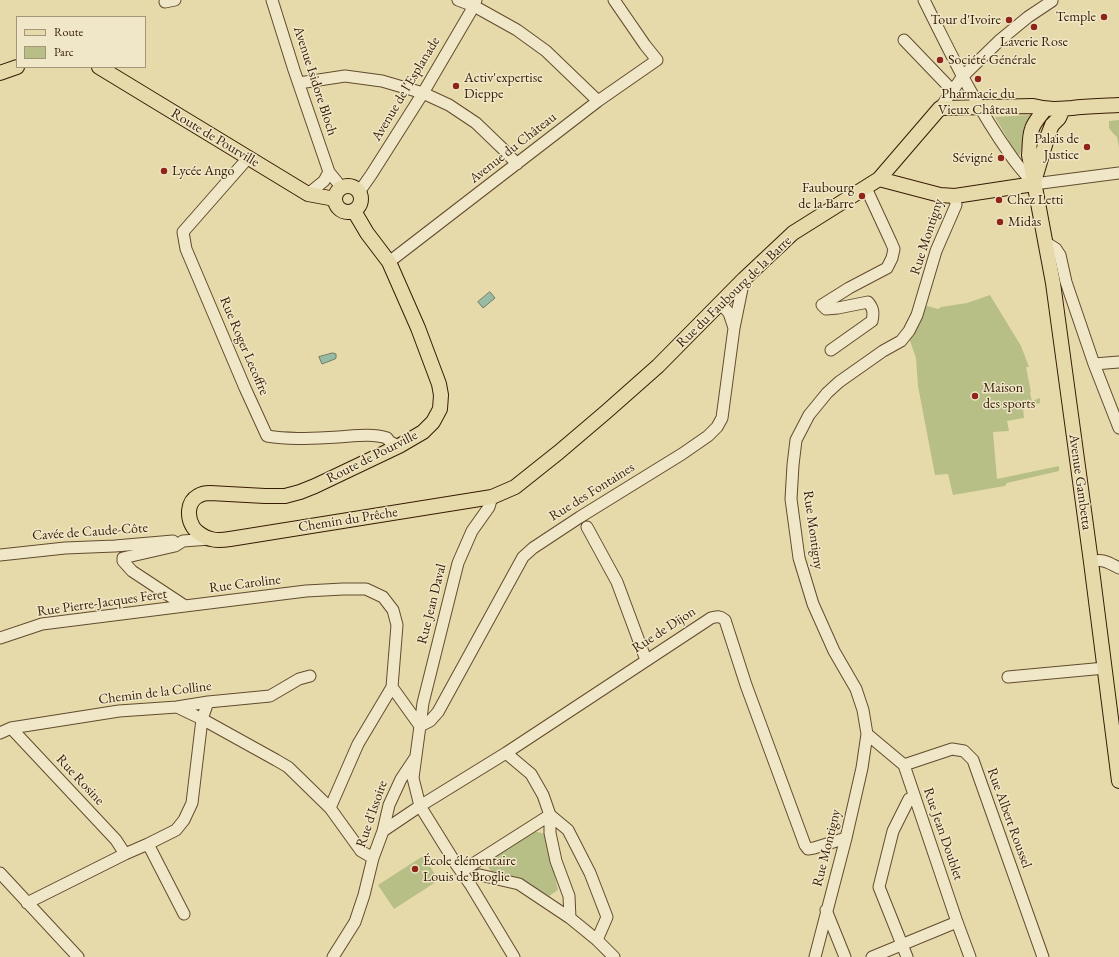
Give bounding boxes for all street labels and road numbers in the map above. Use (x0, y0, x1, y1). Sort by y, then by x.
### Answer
street label: Avenue Isidore Bloch (289, 24, 341, 138)
street label: Avenue de l'Esplanade (368, 34, 444, 144)
street label: Route de Pourville (168, 105, 262, 171)
street label: Avenue du Château (466, 109, 560, 187)
street label: Rue Montigny (907, 197, 947, 277)
street label: Rue du Faubourg de la Barre (673, 233, 795, 351)
street label: Rue Roger Lecoffre (216, 294, 272, 398)
street label: Route de Pourville (324, 427, 420, 487)
street label: Avenue Gambetta (1065, 433, 1095, 531)
street label: Rue des Fontaines (546, 459, 638, 525)
street label: Rue Montigny (799, 490, 827, 570)
street label: Chemin du Prêche (297, 504, 399, 536)
street label: Cavée de Caude-Côte (32, 520, 148, 544)
street label: Rue Jean Daval (414, 562, 450, 646)
street label: Rue Caroline (208, 571, 282, 597)
street label: Rue Pierre-Jacques Feret (36, 586, 168, 620)
street label: Rue de Dijon (629, 603, 699, 657)
street label: Chemin de la Colline (97, 678, 213, 708)
street label: Rue Rosine (52, 751, 108, 809)
street label: Rue Albert Roussel (983, 766, 1035, 870)
street label: Rue d'Issoire (353, 778, 391, 850)
street label: Rue Jean Doublet (919, 786, 967, 882)
street label: Rue Montigny (809, 808, 845, 888)

